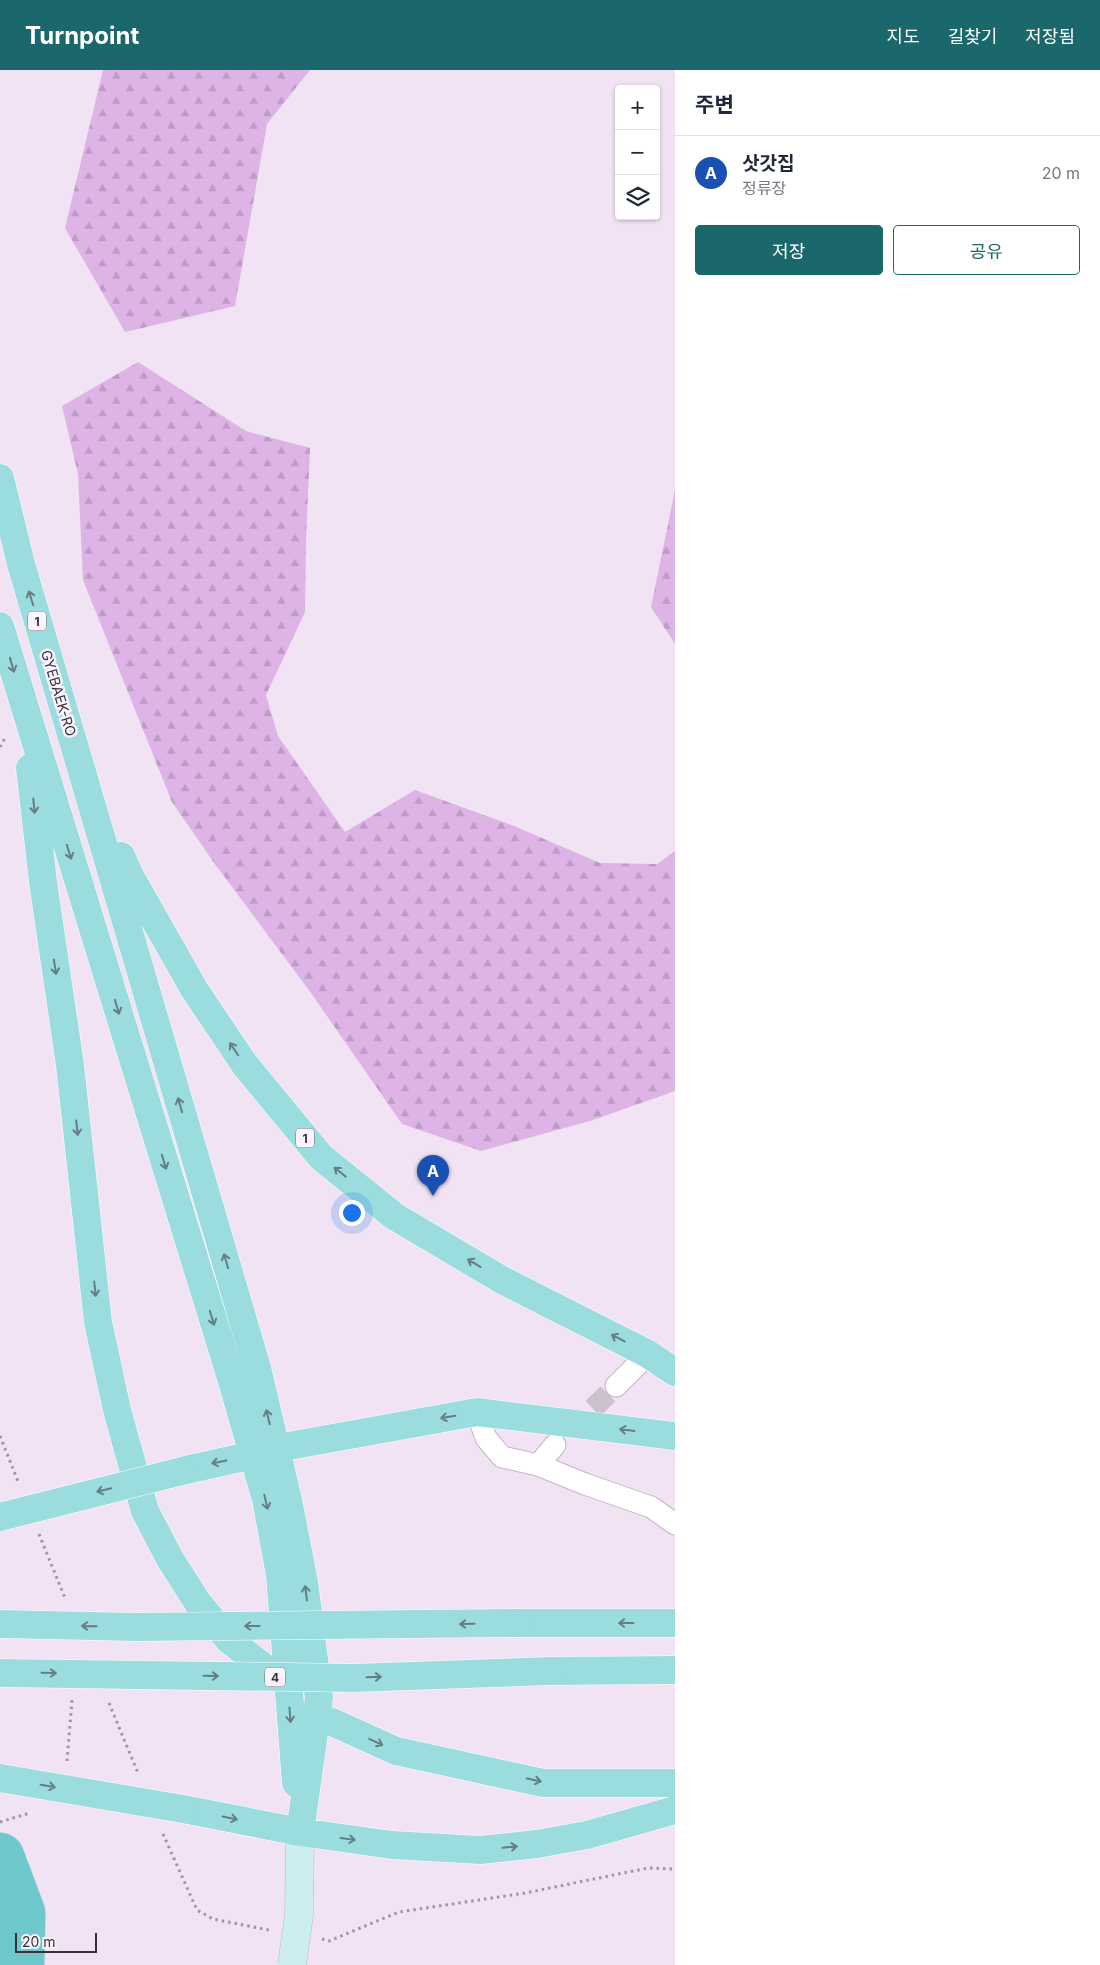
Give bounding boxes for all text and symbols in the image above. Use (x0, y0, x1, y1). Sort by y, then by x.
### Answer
text: Turnpoint (25, 21, 139, 50)
text: 지도 (887, 26, 920, 47)
text: 길찾기 (948, 26, 997, 47)
text: 저장됨 (1025, 26, 1075, 47)
map controls (615, 85, 660, 220)
button: + (615, 85, 660, 130)
text: 주변 (695, 92, 734, 117)
button: − (615, 130, 660, 175)
text: 삿갓집 (742, 152, 794, 175)
text: A (705, 163, 717, 183)
text: 20 m (1042, 163, 1080, 183)
button: layers (615, 175, 660, 220)
text: 정류장 (742, 178, 786, 198)
button: 저장 (695, 225, 883, 275)
button: 공유 (893, 225, 1080, 275)
one-way arrow (25, 590, 35, 606)
road number: 1 (28, 612, 46, 630)
street label: GYEBAEK-RO (38, 648, 80, 738)
one-way arrow (7, 657, 17, 673)
one-way arrow (29, 797, 39, 813)
one-way arrow (64, 843, 74, 859)
one-way arrow (51, 958, 61, 974)
one-way arrow (112, 999, 122, 1015)
one-way arrow (229, 1042, 240, 1056)
one-way arrow (174, 1097, 184, 1113)
one-way arrow (72, 1119, 82, 1135)
road number: 1 (296, 1128, 314, 1148)
one-way arrow (160, 1154, 170, 1170)
pin: A (417, 1155, 449, 1196)
one-way arrow (334, 1167, 347, 1178)
your location (339, 1200, 365, 1226)
one-way arrow (220, 1253, 230, 1269)
one-way arrow (467, 1258, 481, 1268)
one-way arrow (90, 1281, 100, 1297)
one-way arrow (208, 1309, 218, 1325)
one-way arrow (611, 1333, 626, 1343)
one-way arrow (263, 1410, 272, 1426)
one-way arrow (441, 1412, 457, 1422)
one-way arrow (619, 1425, 635, 1435)
one-way arrow (212, 1458, 228, 1468)
one-way arrow (97, 1486, 113, 1495)
one-way arrow (262, 1494, 271, 1510)
one-way arrow (301, 1586, 311, 1602)
one-way arrow (619, 1618, 635, 1628)
one-way arrow (459, 1619, 476, 1629)
one-way arrow (82, 1621, 98, 1630)
one-way arrow (244, 1621, 260, 1631)
road number: 4 (265, 1668, 285, 1686)
one-way arrow (40, 1669, 56, 1678)
one-way arrow (202, 1671, 219, 1681)
one-way arrow (365, 1673, 381, 1682)
one-way arrow (286, 1707, 295, 1723)
one-way arrow (368, 1738, 383, 1747)
one-way arrow (525, 1776, 541, 1786)
one-way arrow (40, 1781, 56, 1791)
one-way arrow (222, 1814, 238, 1824)
one-way arrow (340, 1834, 356, 1844)
one-way arrow (501, 1842, 517, 1852)
scale bar (15, 1930, 98, 1953)
text: 20 m (22, 1933, 56, 1950)

